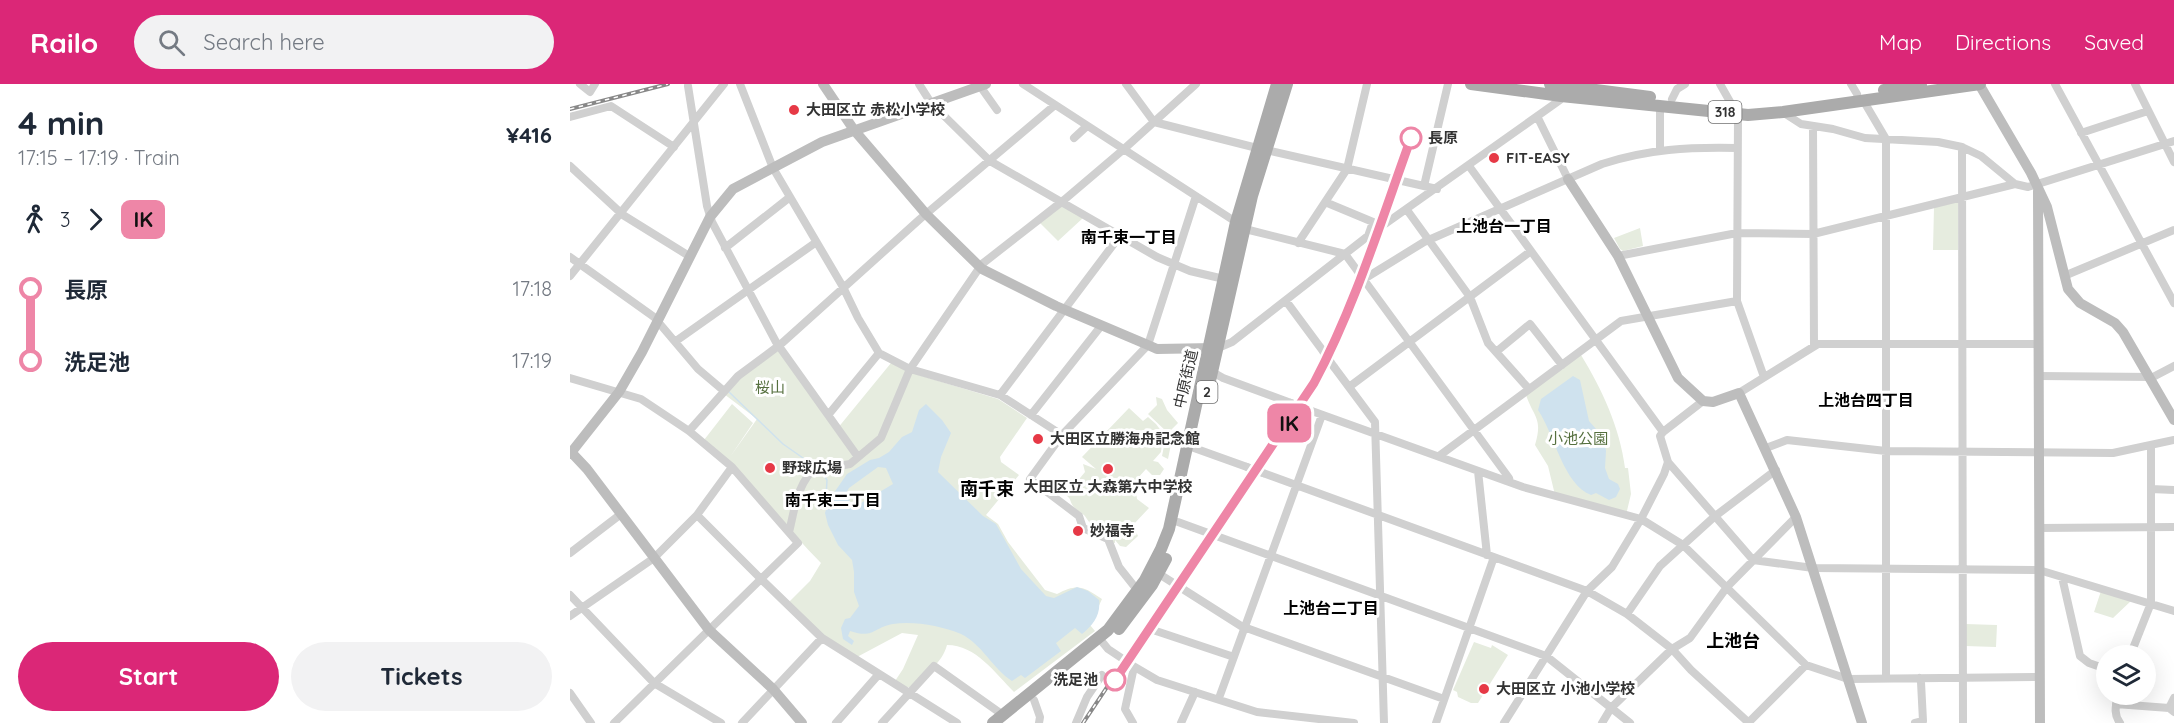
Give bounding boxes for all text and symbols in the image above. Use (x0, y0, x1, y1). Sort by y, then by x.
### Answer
search box (134, 15, 554, 69)
text: Railo (30, 25, 98, 60)
icon: search (155, 26, 188, 59)
text: Search here (203, 28, 325, 56)
text: Map (1879, 29, 1922, 55)
text: Directions (1955, 29, 2051, 55)
text: Saved (2084, 29, 2144, 55)
place label: 大田区立 赤松小学校 (806, 100, 945, 119)
road number: 318 (1708, 101, 1742, 123)
text: 4 min (18, 102, 105, 143)
marker: 大田区立 赤松小学校 (787, 103, 801, 117)
text: ¥416 (506, 121, 552, 149)
marker: 長原 (1400, 127, 1422, 149)
place label: 長原 (1428, 128, 1458, 147)
text: 17:15 – 17:19 · Train (18, 145, 180, 170)
place label: FIT-EASY (1506, 148, 1570, 167)
marker: FIT-EASY (1487, 151, 1501, 165)
icon: walk (18, 203, 51, 236)
icon: forward (79, 203, 112, 236)
text: IK (133, 206, 153, 232)
text: 3 (60, 207, 70, 232)
district label: 上池台一丁目 (1456, 216, 1552, 236)
district label: 南千束一丁目 (1081, 227, 1177, 247)
text: 長原 (64, 276, 108, 304)
text: 17:18 (512, 276, 552, 301)
text: 洗足池 (64, 348, 130, 376)
text: 17:19 (512, 348, 552, 373)
street label: 中原街道 (1170, 348, 1202, 410)
park label: 桜山 (755, 378, 785, 397)
road number: 2 (1196, 381, 1218, 403)
district label: 上池台四丁目 (1818, 390, 1914, 410)
line badge: IK (1262, 404, 1316, 442)
text: IK (1279, 410, 1299, 436)
place label: 大田区立勝海舟記念館 (1050, 429, 1200, 448)
park label: 小池公園 (1548, 429, 1608, 448)
marker: 大田区立勝海舟記念館 (1031, 432, 1045, 446)
place label: 野球広場 (782, 458, 842, 477)
marker: 野球広場 (763, 461, 777, 475)
marker: 大田区立 大森第六中学校 (1101, 462, 1115, 476)
district label: 南千束 (960, 477, 1014, 500)
place label: 大田区立 大森第六中学校 (1023, 477, 1193, 496)
district label: 南千束二丁目 (785, 490, 881, 510)
place label: 妙福寺 (1090, 521, 1135, 540)
marker: 妙福寺 (1071, 524, 1085, 538)
district label: 上池台二丁目 (1283, 598, 1379, 618)
district label: 上池台 (1706, 629, 1760, 652)
button: Start (18, 642, 279, 711)
button: Tickets (291, 642, 552, 711)
map controls (2096, 645, 2156, 705)
button: layers (2096, 645, 2156, 705)
marker: 洗足池 (1104, 669, 1126, 691)
place label: 洗足池 (1053, 670, 1098, 689)
place label: 大田区立 小池小学校 (1496, 679, 1635, 698)
marker: 大田区立 小池小学校 (1477, 682, 1491, 696)

